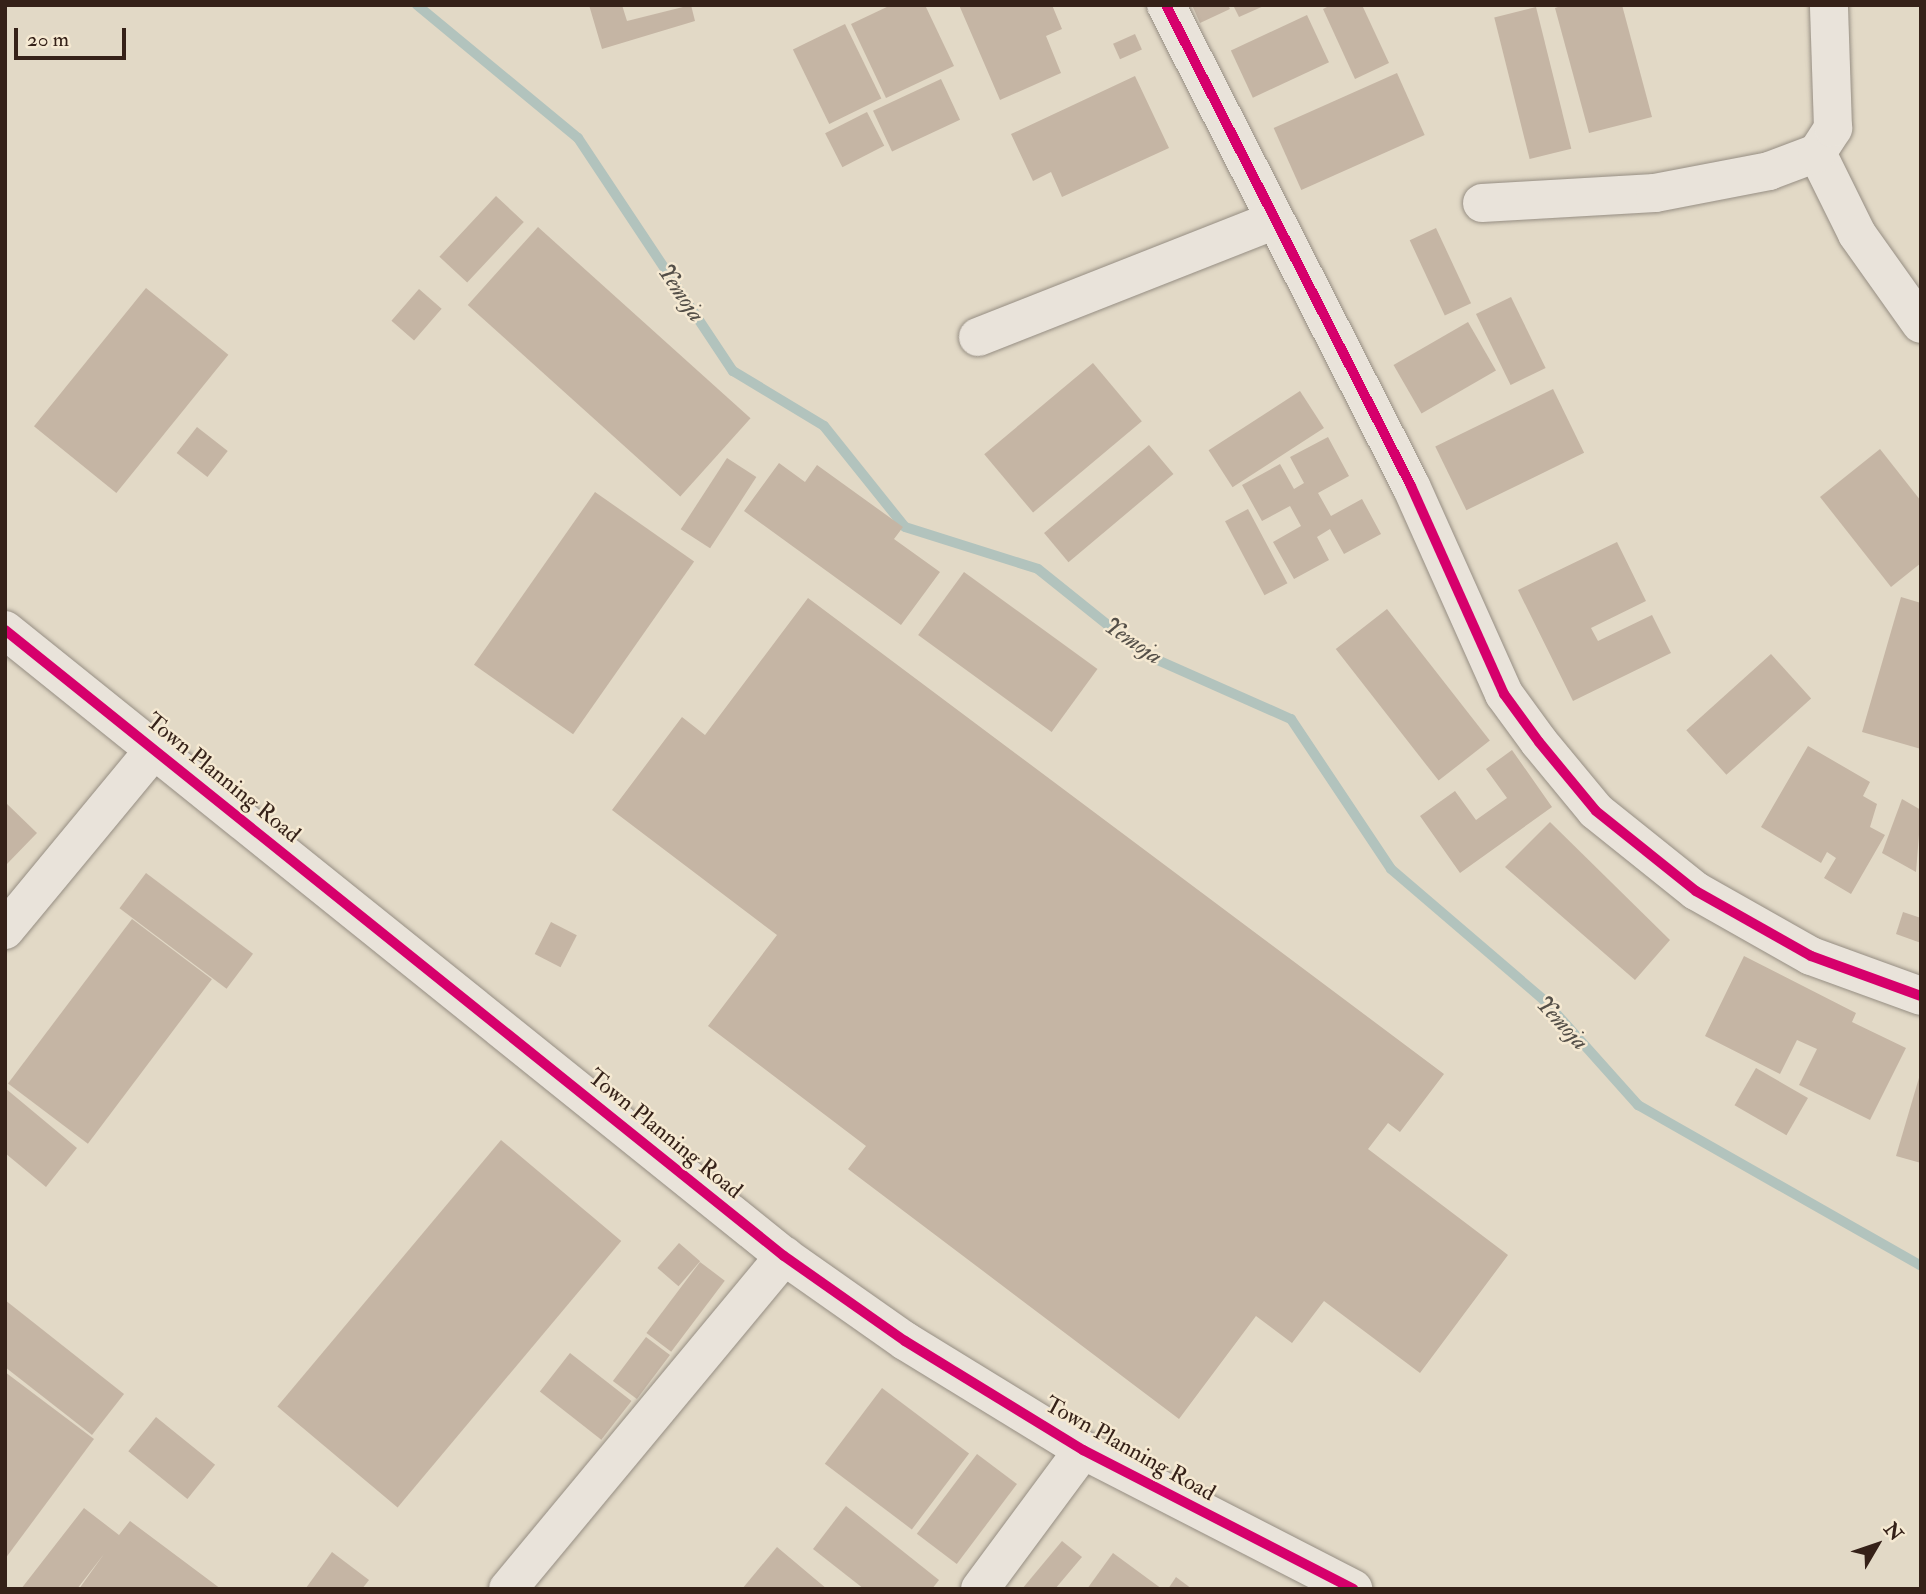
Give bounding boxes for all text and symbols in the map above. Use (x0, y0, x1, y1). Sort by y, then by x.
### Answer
scale bar (18, 14, 130, 58)
text: 20 m (27, 26, 69, 53)
water label: Yemoja (651, 258, 711, 328)
water label: Yemoja (1098, 611, 1168, 671)
street label: Town Planning Road (140, 707, 306, 849)
water label: Yemoja (1530, 990, 1594, 1056)
street label: Town Planning Road (582, 1063, 748, 1205)
street label: Town Planning Road (1040, 1391, 1220, 1507)
north arrow (1842, 1510, 1912, 1580)
text: N (1879, 1518, 1908, 1546)

